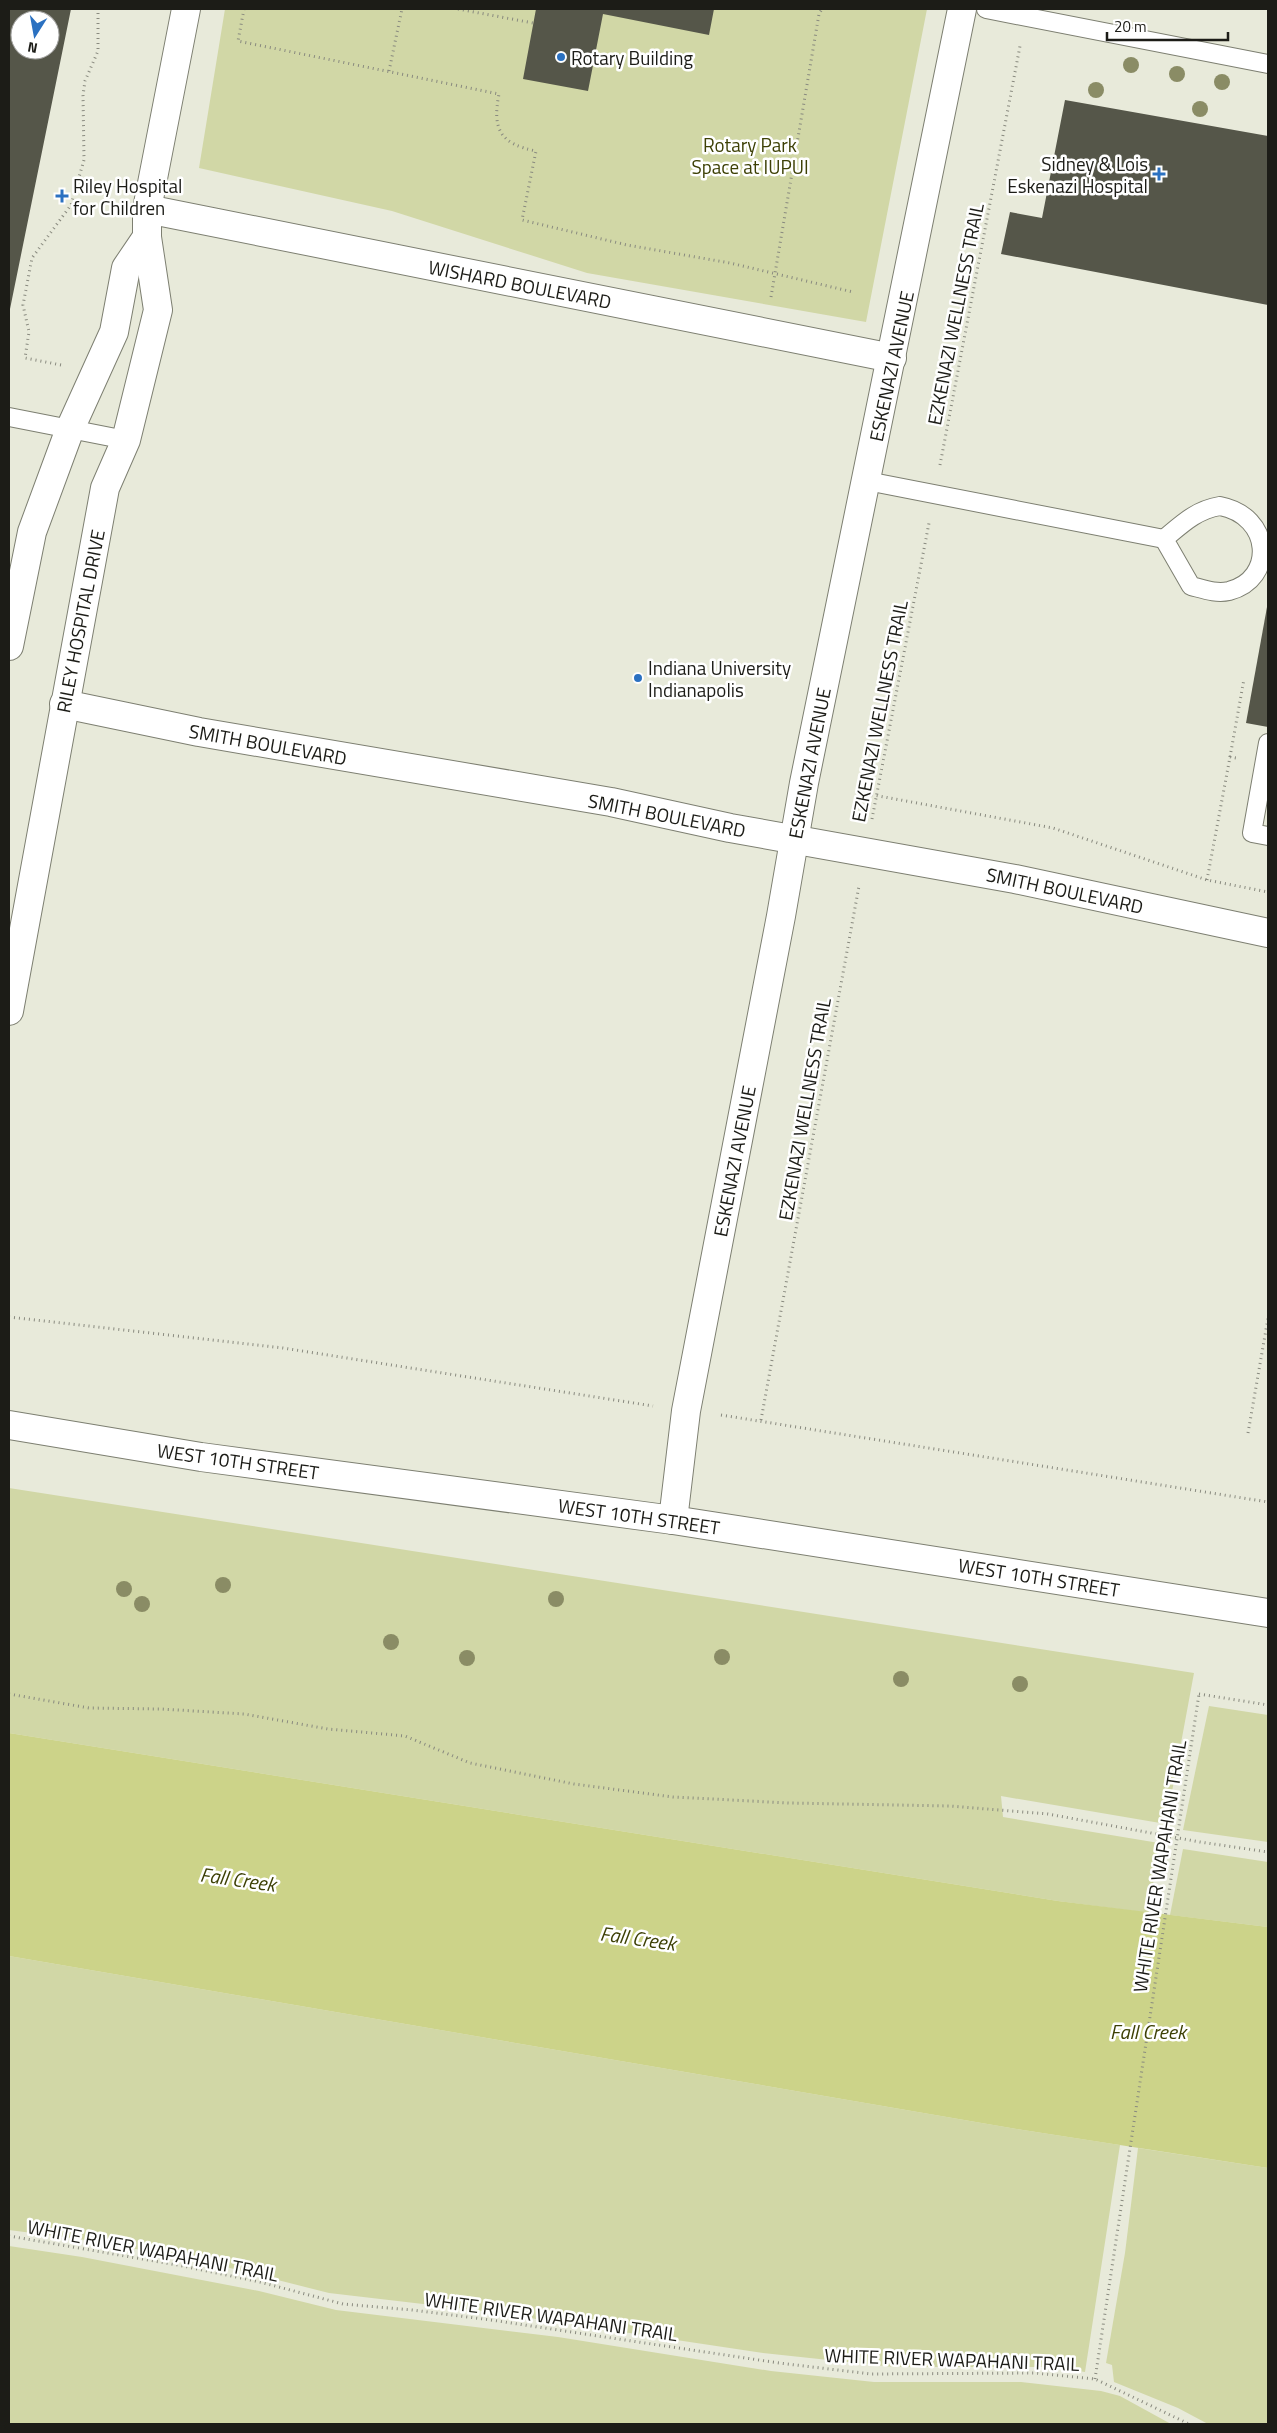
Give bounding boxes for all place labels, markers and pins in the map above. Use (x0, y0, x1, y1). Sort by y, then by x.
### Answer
place label: Rotary Building (571, 43, 693, 72)
marker: Rotary Building (555, 51, 567, 63)
place label: Sidney & Lois Eskenazi Hospital (1007, 149, 1148, 200)
marker: Sidney & Lois Eskenazi Hospital (1152, 167, 1166, 181)
place label: Riley Hospital for Children (73, 171, 182, 222)
marker: Riley Hospital for Children (55, 189, 69, 203)
place label: Indiana University Indianapolis (648, 653, 791, 704)
marker: Indiana University Indianapolis (632, 672, 644, 684)

